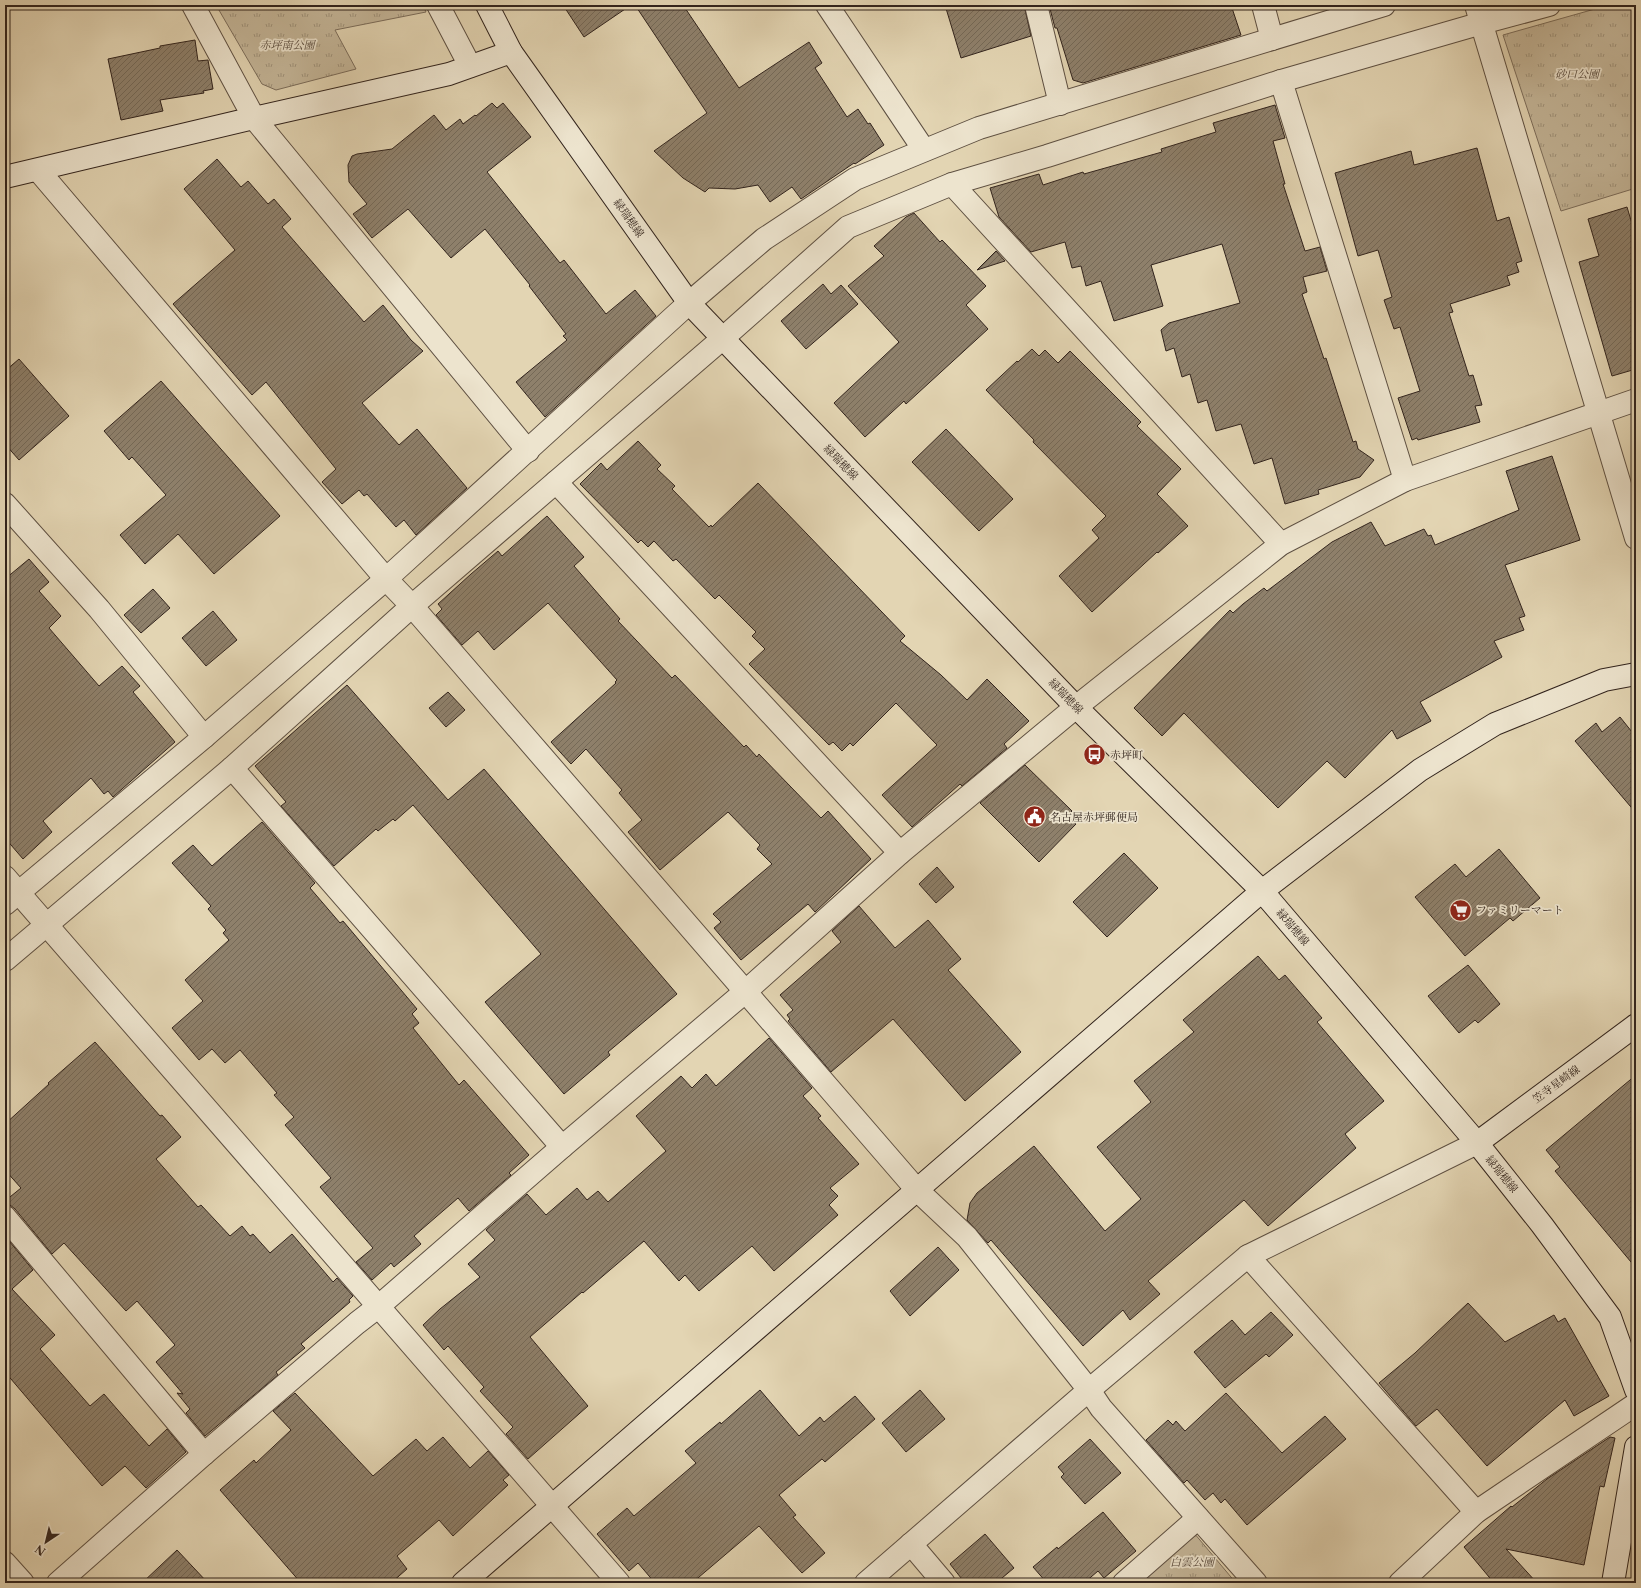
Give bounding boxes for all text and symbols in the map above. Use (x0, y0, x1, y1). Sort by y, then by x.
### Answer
park label: 赤坪南公園 (260, 38, 316, 52)
park label: 砂口公園 (1555, 67, 1601, 81)
street label: 緑瑞穂線 (611, 196, 647, 240)
street label: 緑瑞穂線 (821, 441, 861, 483)
street label: 緑瑞穂線 (1046, 675, 1086, 717)
bus stop icon: 赤坪町 (1081, 742, 1107, 768)
place label: 赤坪町 (1110, 748, 1143, 762)
public building icon: 名古屋赤坪郵便局 (1022, 804, 1048, 830)
place label: 名古屋赤坪郵便局 (1050, 810, 1138, 824)
supermarket icon: ファミリーマート (1447, 897, 1473, 923)
place label: ファミリーマート (1476, 903, 1564, 917)
street label: 緑瑞穂線 (1273, 906, 1313, 948)
street label: 笠寺星崎線 (1530, 1062, 1582, 1106)
street label: 緑瑞穂線 (1483, 1152, 1521, 1196)
north arrow (26, 1522, 66, 1562)
text: N (32, 1541, 48, 1559)
park label: 白雲公園 (1170, 1555, 1216, 1569)

